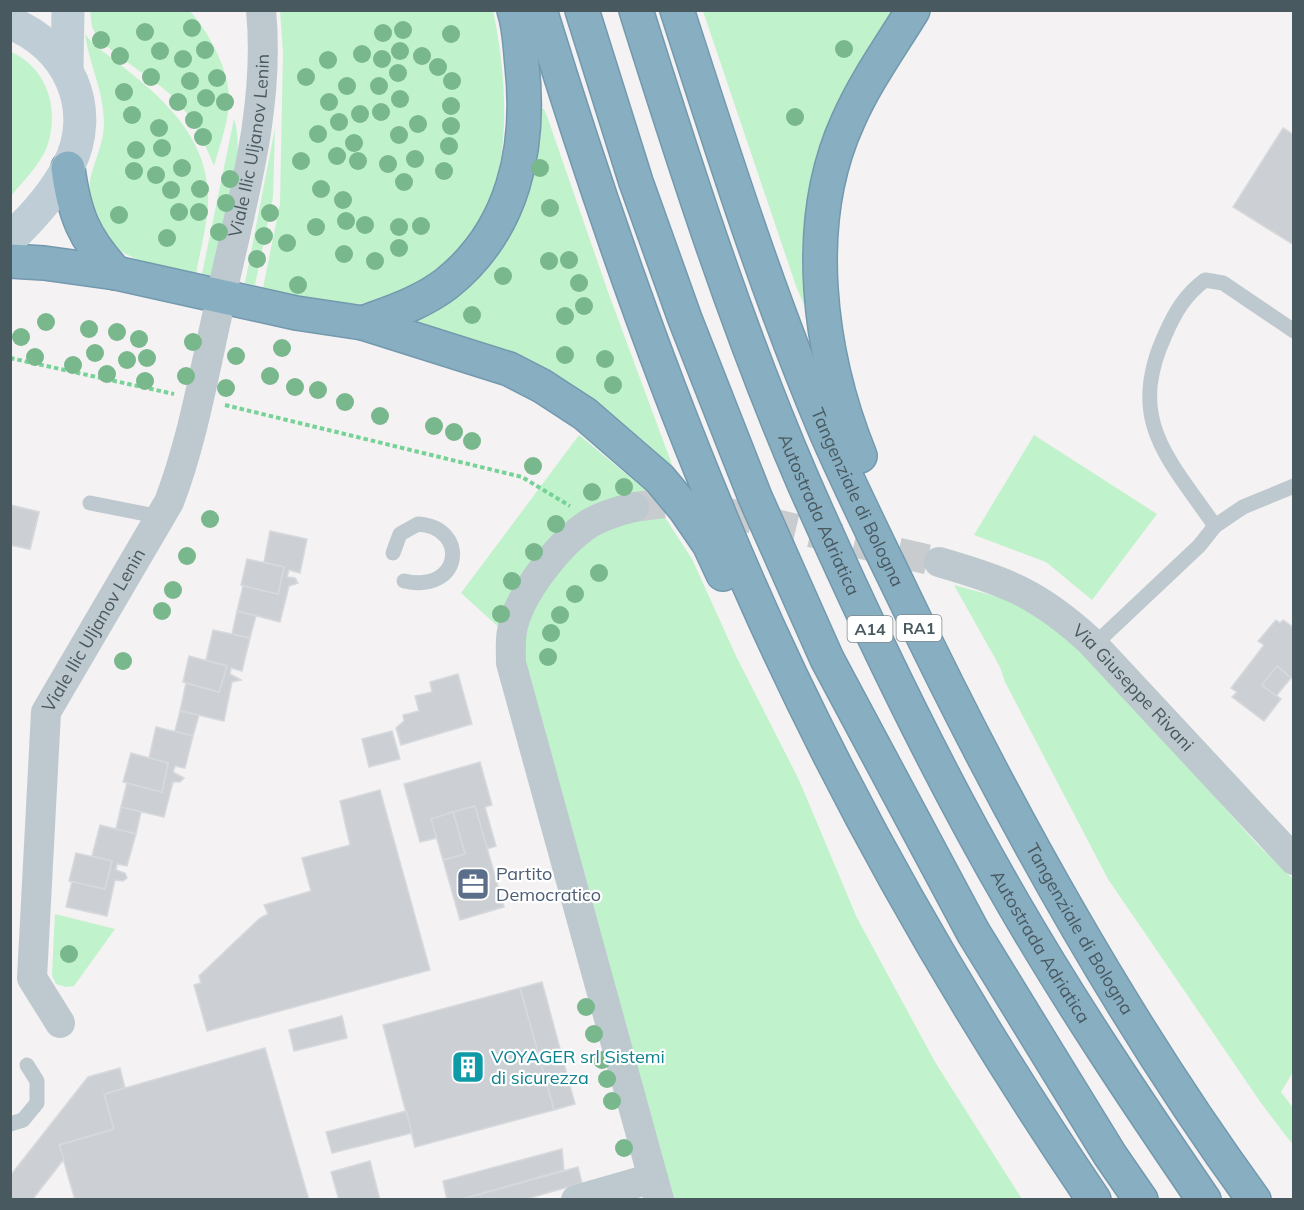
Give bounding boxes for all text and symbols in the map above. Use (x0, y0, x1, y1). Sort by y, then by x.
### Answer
street label: Viale Ilic Uljanov Lenin (223, 53, 274, 240)
street label: Tangenziale di Bologna (806, 404, 909, 590)
street label: Autostrada Adriatica (773, 430, 865, 599)
street label: Viale Ilic Uljanov Lenin (37, 544, 150, 716)
road number: RA1 (896, 615, 942, 641)
road number: A14 (848, 616, 892, 642)
street label: Via Giuseppe Rivani (1068, 619, 1199, 756)
street label: Tangenziale di Bologna (1021, 839, 1139, 1019)
place label: Partito Democratico (496, 862, 601, 906)
office icon: Partito Democratico (455, 866, 491, 902)
street label: Autostrada Adriatica (986, 866, 1095, 1027)
place label: VOYAGER srl Sistemi di sicurezza (491, 1045, 665, 1089)
building icon: VOYAGER srl Sistemi di sicurezza (450, 1049, 486, 1085)

